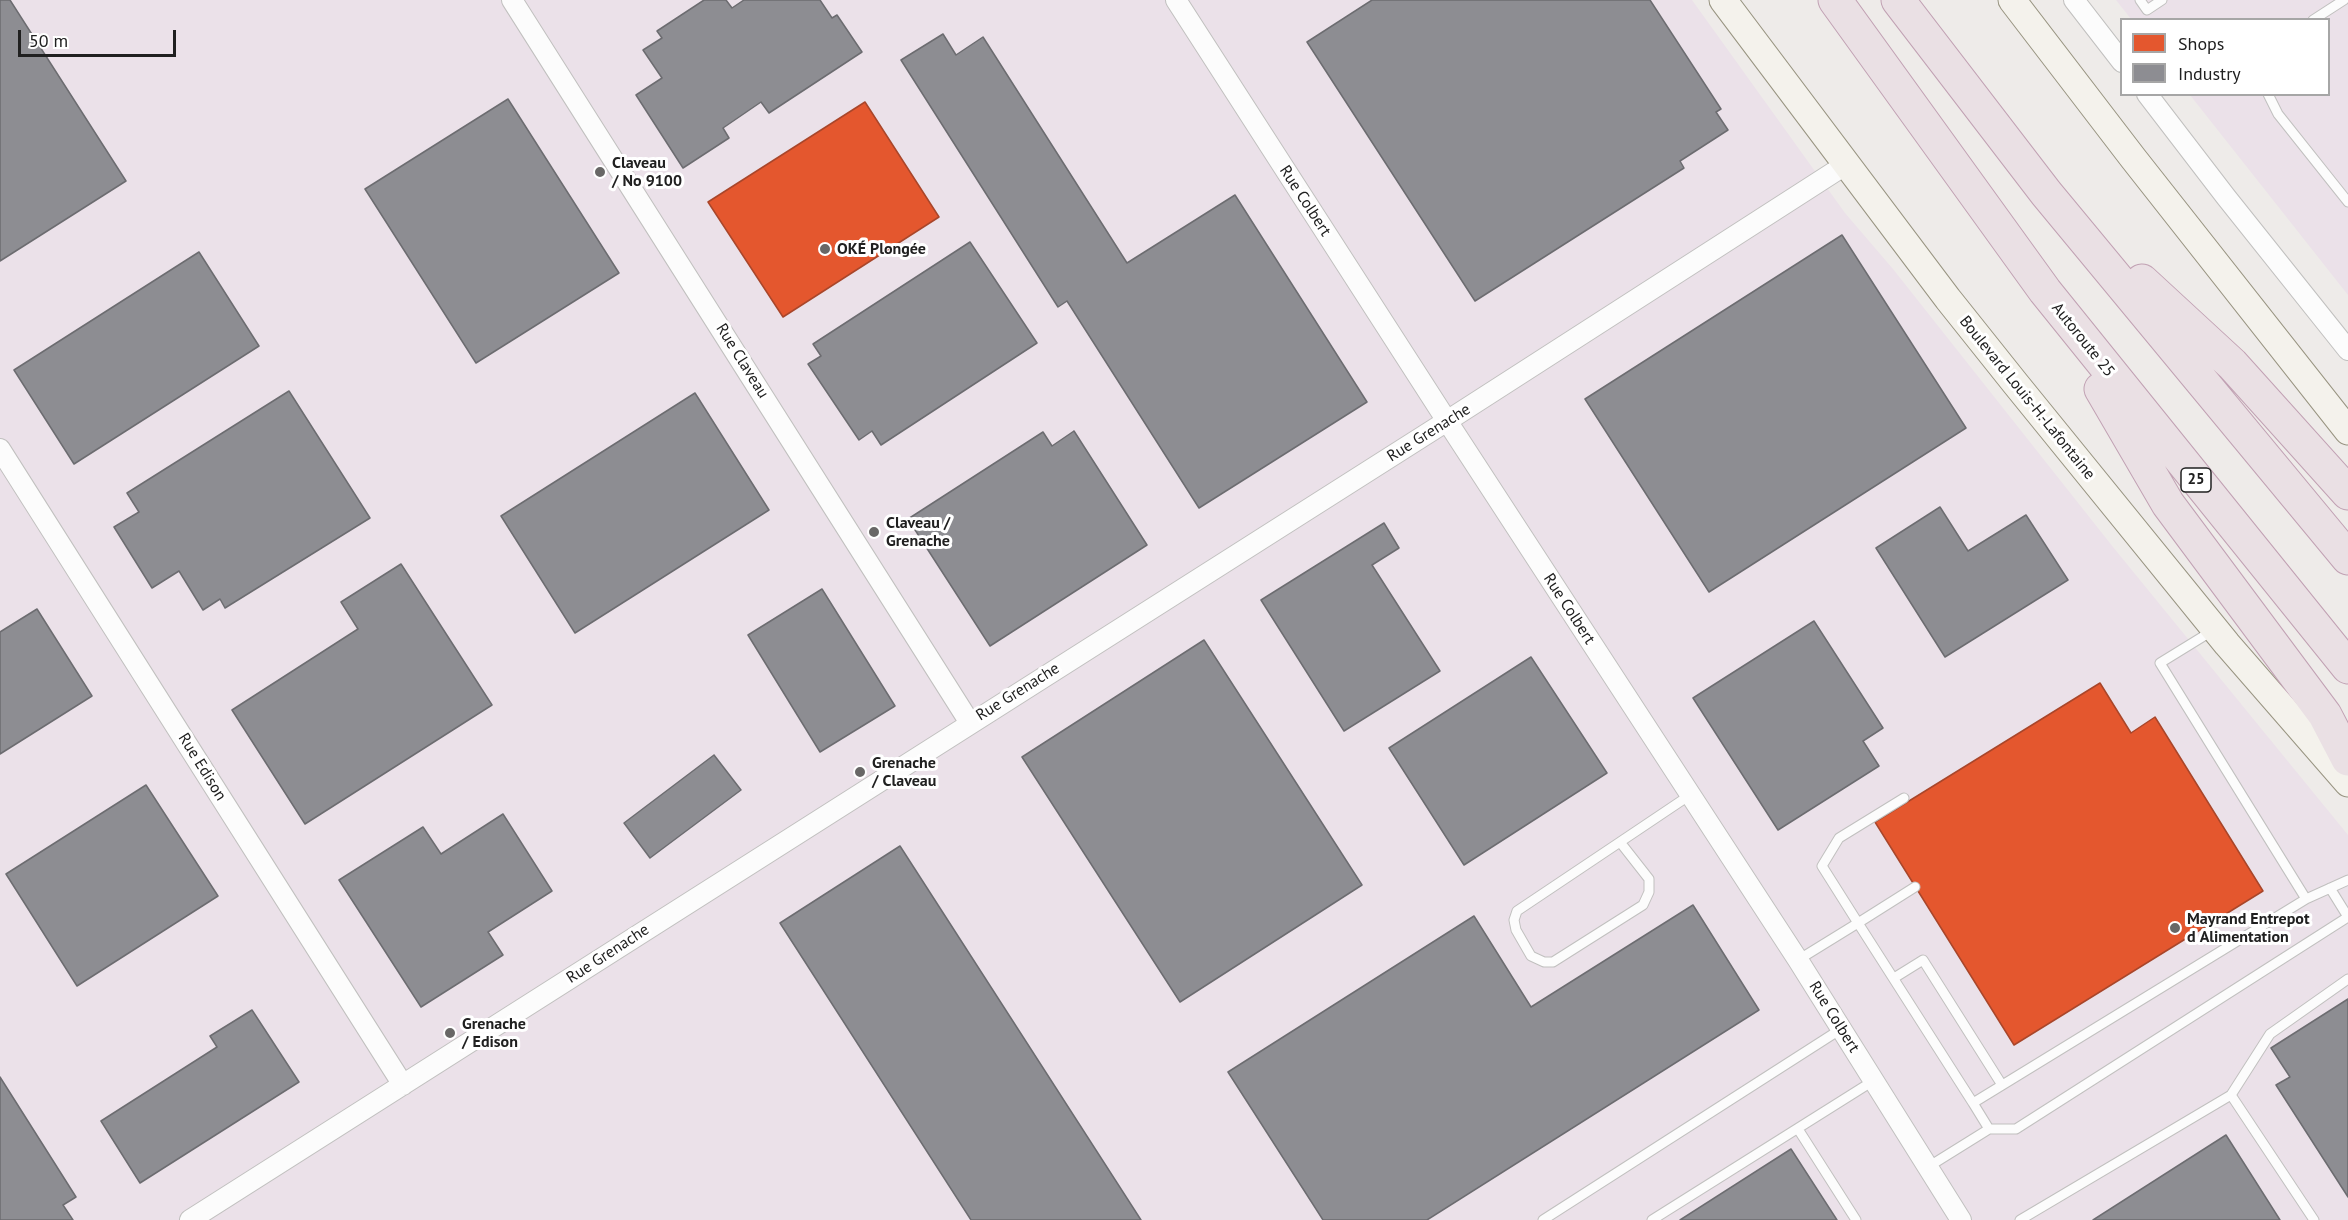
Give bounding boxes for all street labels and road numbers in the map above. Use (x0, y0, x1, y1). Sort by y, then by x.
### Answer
street label: Rue Colbert (1275, 162, 1335, 240)
street label: Autoroute 25 (2047, 299, 2119, 381)
street label: Boulevard Louis-H.-Lafontaine (1955, 312, 2099, 484)
street label: Rue Claveau (712, 320, 772, 402)
street label: Rue Grenache (1384, 400, 1474, 466)
road number: 25 (2181, 468, 2211, 492)
street label: Rue Colbert (1539, 570, 1599, 648)
street label: Rue Grenache (973, 659, 1063, 725)
street label: Rue Edison (174, 730, 230, 804)
street label: Rue Grenache (563, 920, 653, 988)
street label: Rue Colbert (1805, 978, 1863, 1056)

